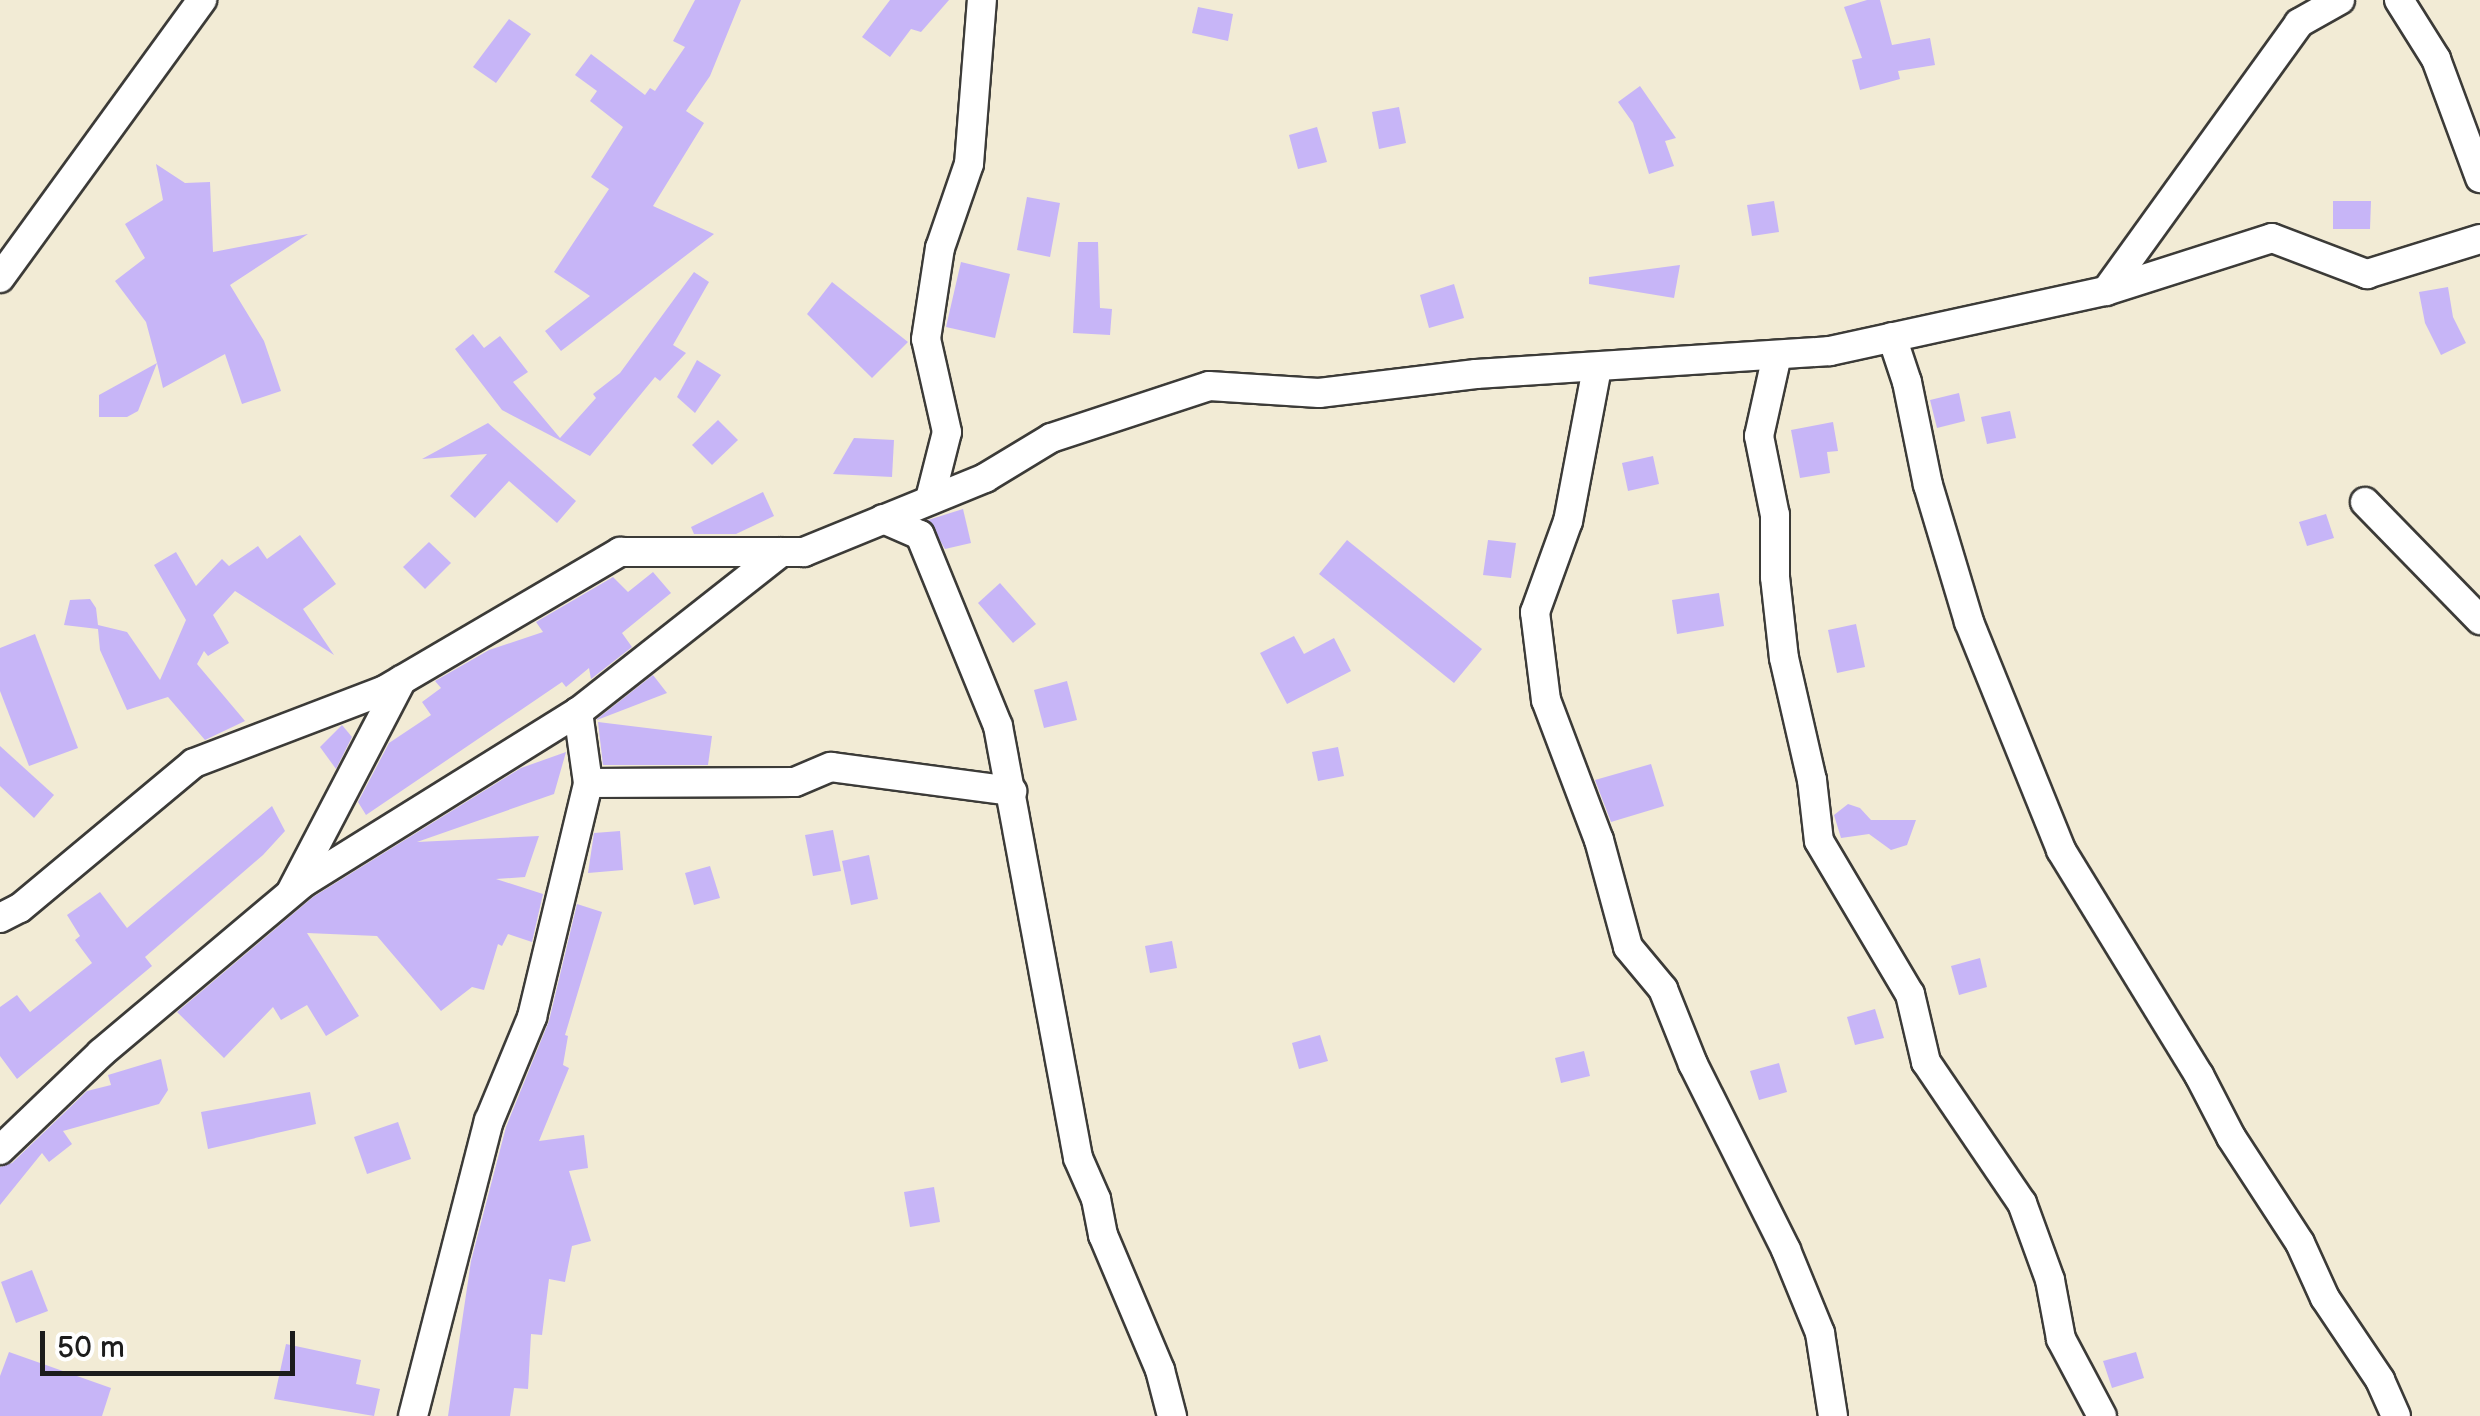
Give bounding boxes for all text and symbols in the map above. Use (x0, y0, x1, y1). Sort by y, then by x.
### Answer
scale bar (45, 1311, 300, 1373)
text: 50 m (57, 1330, 125, 1366)

